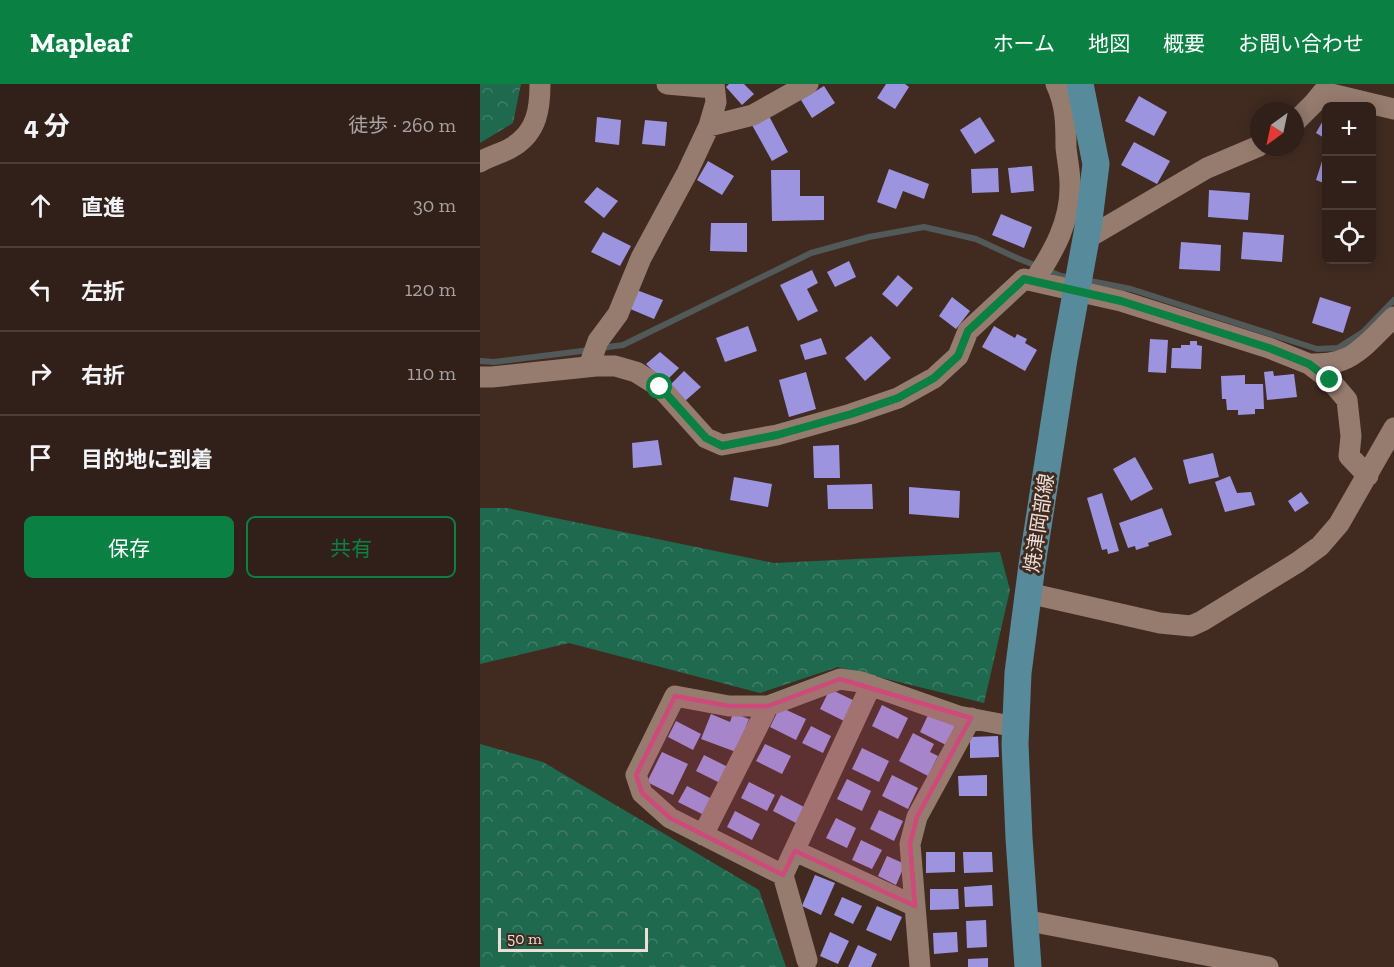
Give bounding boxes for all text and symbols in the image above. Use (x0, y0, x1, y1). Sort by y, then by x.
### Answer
text: Mapleaf (30, 26, 130, 59)
text: ホーム (993, 31, 1055, 56)
text: 地図 (1088, 31, 1130, 56)
text: 概要 (1163, 31, 1205, 56)
text: お問い合わせ (1238, 31, 1364, 56)
north arrow (1250, 102, 1304, 156)
map controls (1322, 102, 1376, 264)
button: + (1322, 102, 1376, 156)
text: 4 分 (24, 110, 70, 142)
text: 徒歩 · 260 m (348, 113, 456, 137)
button: − (1322, 156, 1376, 210)
icon: ahead (24, 189, 57, 222)
text: 30 m (413, 193, 456, 217)
text: 直進 (81, 194, 125, 221)
button: locate (1322, 210, 1376, 264)
icon: left (24, 273, 57, 306)
text: 120 m (405, 277, 456, 301)
text: 左折 (81, 278, 125, 305)
icon: right (24, 357, 57, 390)
text: 110 m (407, 361, 456, 385)
text: 右折 (81, 362, 125, 389)
route end (1316, 366, 1342, 392)
route start (646, 373, 672, 399)
icon: arrive (24, 441, 57, 474)
text: 目的地に到着 (81, 446, 213, 473)
street label: 焼津岡部線 (1019, 472, 1059, 574)
button: 保存 (24, 516, 234, 578)
button: 共有 (246, 516, 456, 578)
scale bar (498, 925, 648, 952)
text: 50 m (507, 929, 542, 948)

